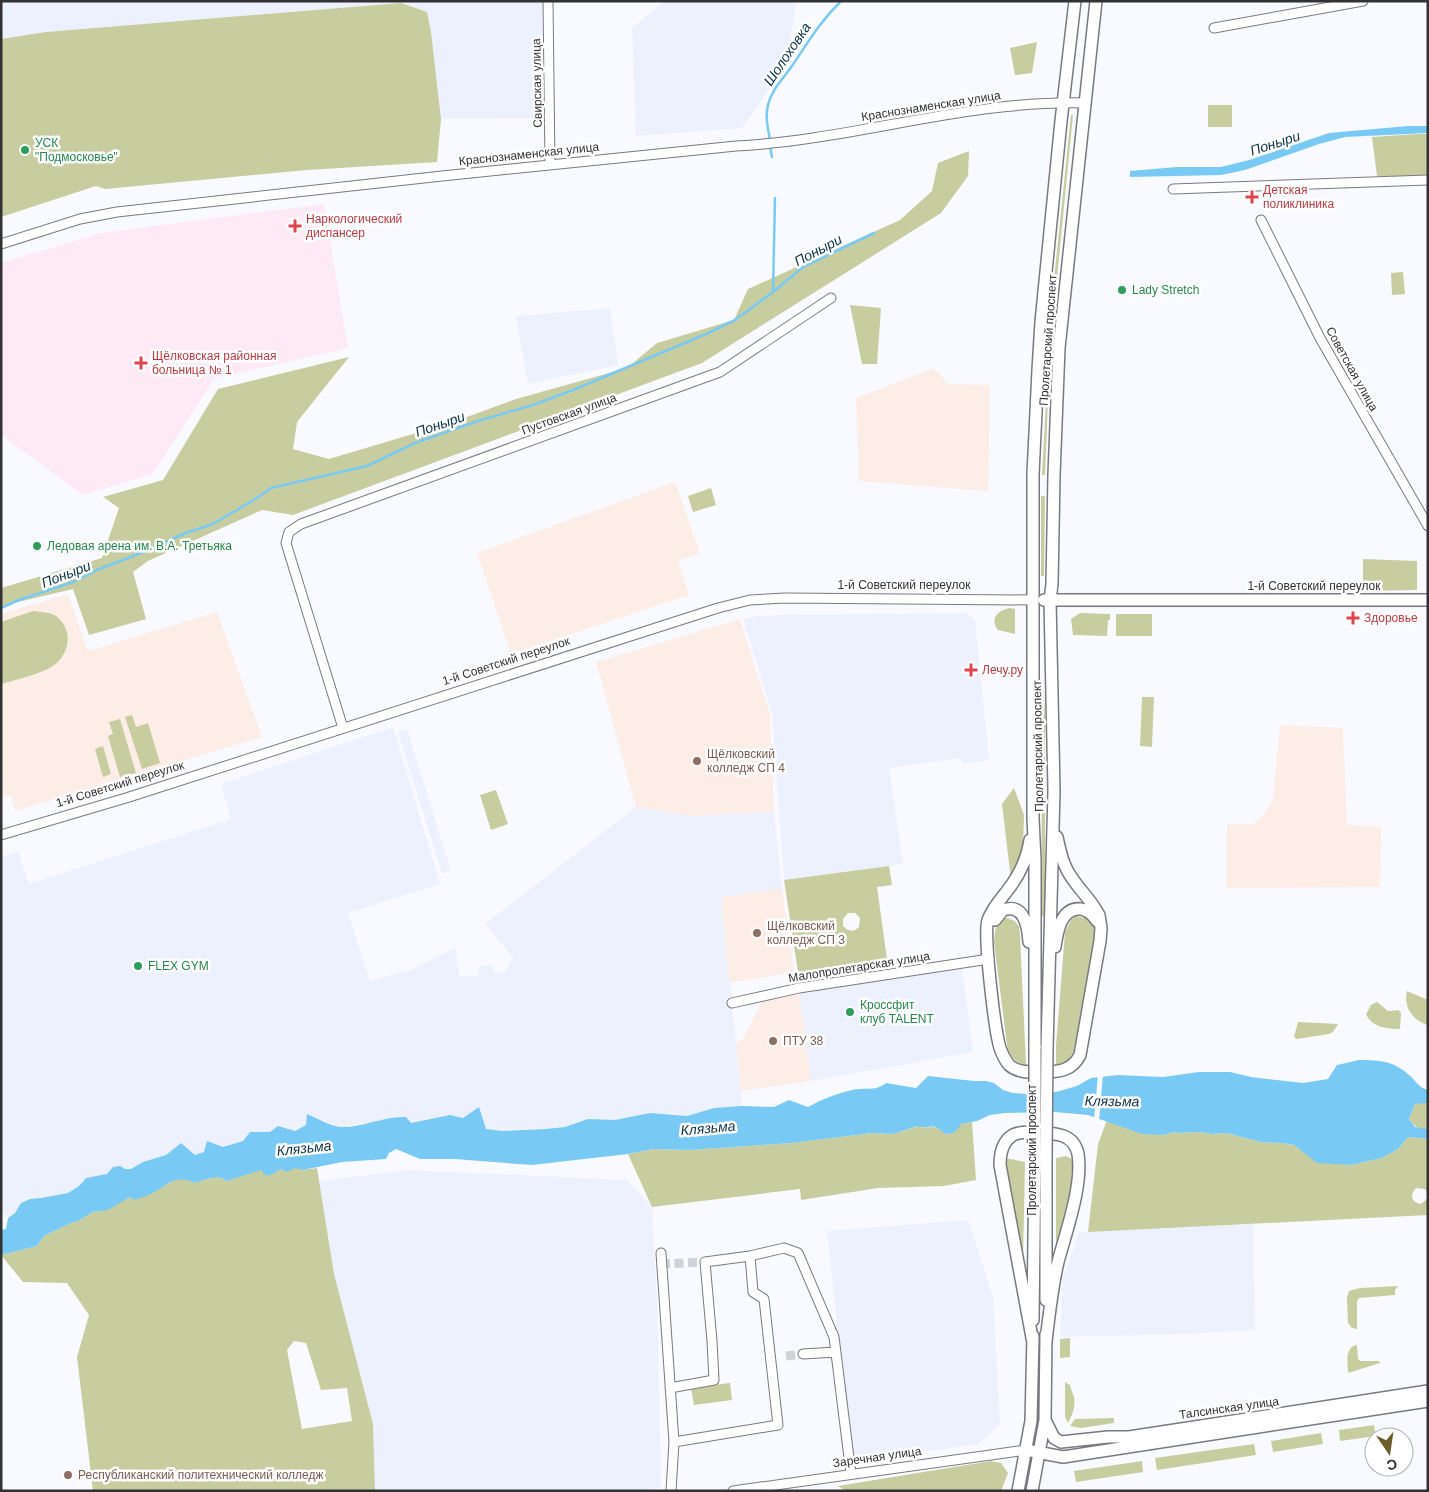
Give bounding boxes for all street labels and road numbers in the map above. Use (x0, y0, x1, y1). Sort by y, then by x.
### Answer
street label: Свирская улица (529, 38, 545, 128)
street label: Краснознаменская улица (860, 88, 1002, 124)
street label: Краснознаменская улица (458, 140, 600, 168)
street label: Пролетарский проспект (1036, 273, 1060, 406)
street label: Советская улица (1323, 324, 1381, 414)
street label: Пустовская улица (520, 390, 619, 438)
street label: 1-й Советский переулок (837, 578, 971, 592)
street label: 1-й Советский переулок (1247, 579, 1381, 593)
street label: 1-й Советский переулок (441, 634, 572, 688)
street label: Пролетарский проспект (1030, 680, 1046, 812)
street label: 1-й Советский переулок (54, 758, 186, 810)
street label: Малопролетарская улица (787, 949, 931, 985)
street label: Пролетарский проспект (1025, 1084, 1039, 1216)
street label: Талсинская улица (1178, 1394, 1280, 1422)
street label: Заречная улица (832, 1444, 922, 1470)

